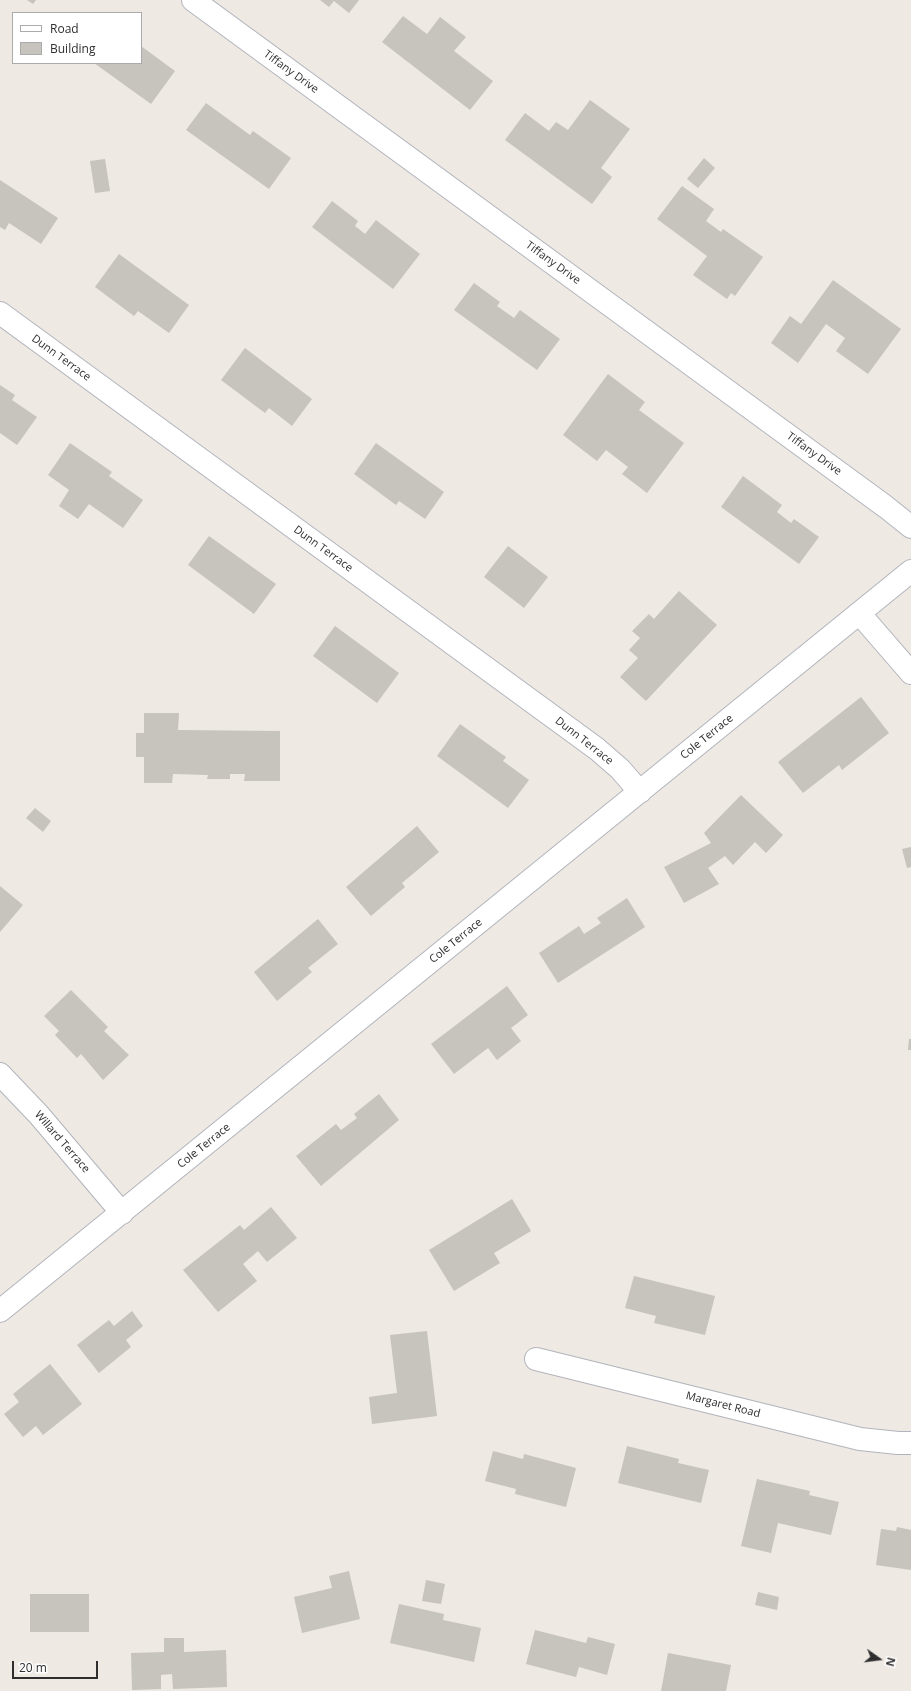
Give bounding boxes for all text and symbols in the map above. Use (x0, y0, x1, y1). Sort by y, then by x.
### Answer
legend (12, 12, 142, 64)
text: Road (50, 20, 79, 37)
text: Building (50, 40, 95, 57)
street label: Tiffany Drive (261, 48, 321, 96)
street label: Tiffany Drive (523, 239, 583, 287)
street label: Dunn Terrace (29, 332, 93, 384)
street label: Tiffany Drive (784, 430, 844, 478)
street label: Dunn Terrace (291, 523, 355, 575)
street label: Cole Terrace (678, 712, 736, 762)
street label: Dunn Terrace (552, 714, 616, 768)
street label: Cole Terrace (427, 916, 485, 966)
street label: Willard Terrace (32, 1108, 92, 1176)
street label: Cole Terrace (175, 1121, 233, 1171)
street label: Margaret Road (684, 1389, 762, 1421)
north arrow (859, 1639, 899, 1679)
scale bar (14, 1653, 100, 1679)
text: N (883, 1656, 899, 1668)
text: 20 m (19, 1659, 47, 1676)

